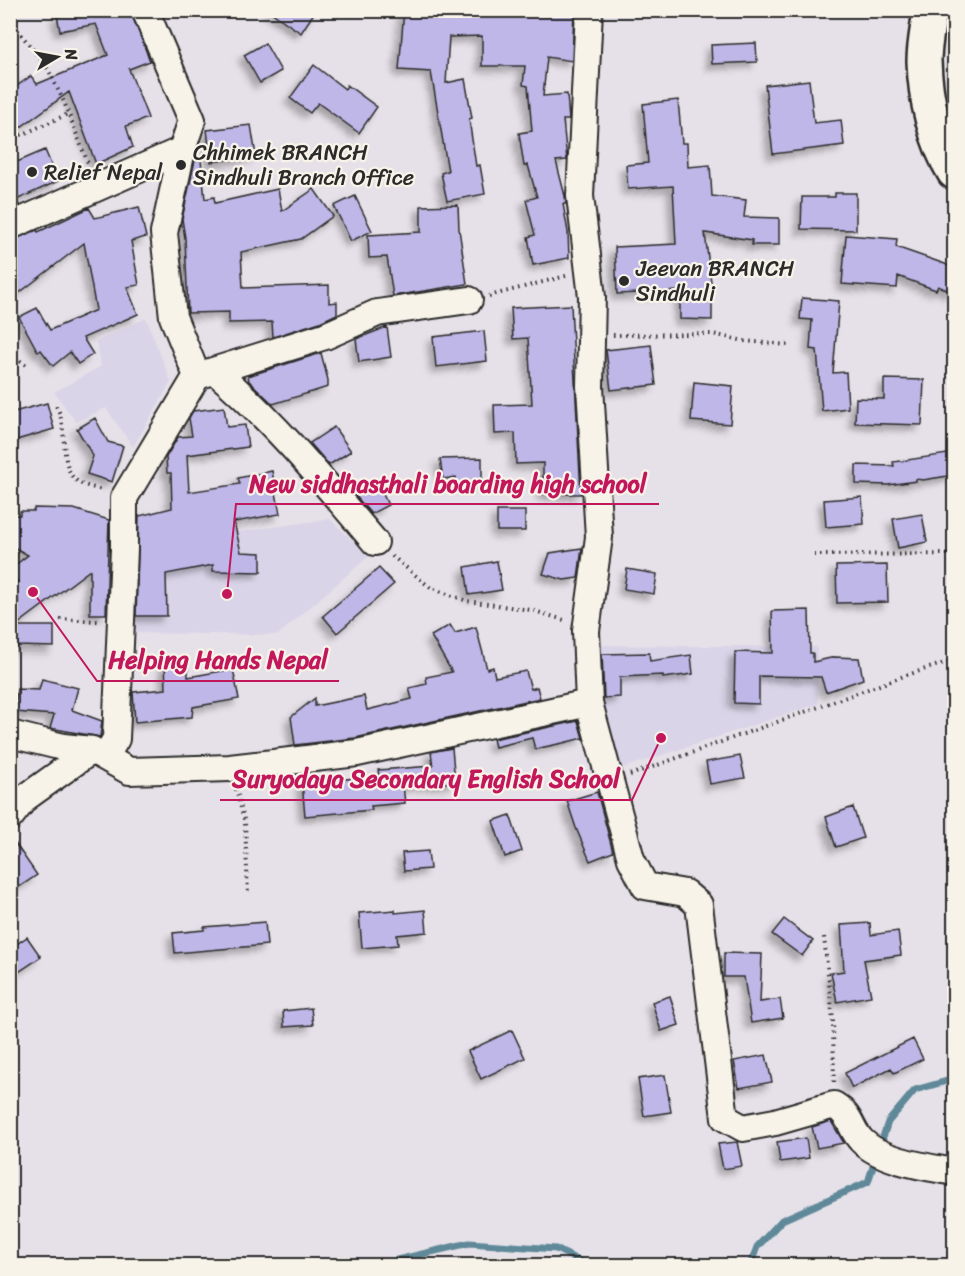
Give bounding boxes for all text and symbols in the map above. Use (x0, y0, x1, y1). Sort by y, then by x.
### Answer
north arrow (27, 27, 87, 87)
text: N (56, 46, 87, 63)
place label: Chhimek BRANCH Sindhuli Branch Office (193, 133, 414, 197)
place label: Relief Nepal (44, 153, 163, 192)
marker: Chhimek BRANCH Sindhuli Branch Office (174, 158, 188, 172)
marker: Relief Nepal (25, 165, 39, 179)
place label: Jeevan BRANCH Sindhuli (635, 249, 795, 313)
marker: Jeevan BRANCH Sindhuli (617, 274, 631, 288)
callout: New siddhasthali boarding high school (236, 462, 659, 504)
text: New siddhasthali boarding high school (248, 463, 648, 505)
callout: Helping Hands Nepal (97, 639, 339, 681)
text: Helping Hands Nepal (108, 639, 329, 681)
callout: Suryodaya Secondary English School (220, 758, 632, 800)
text: Suryodaya Secondary English School (231, 758, 621, 800)

